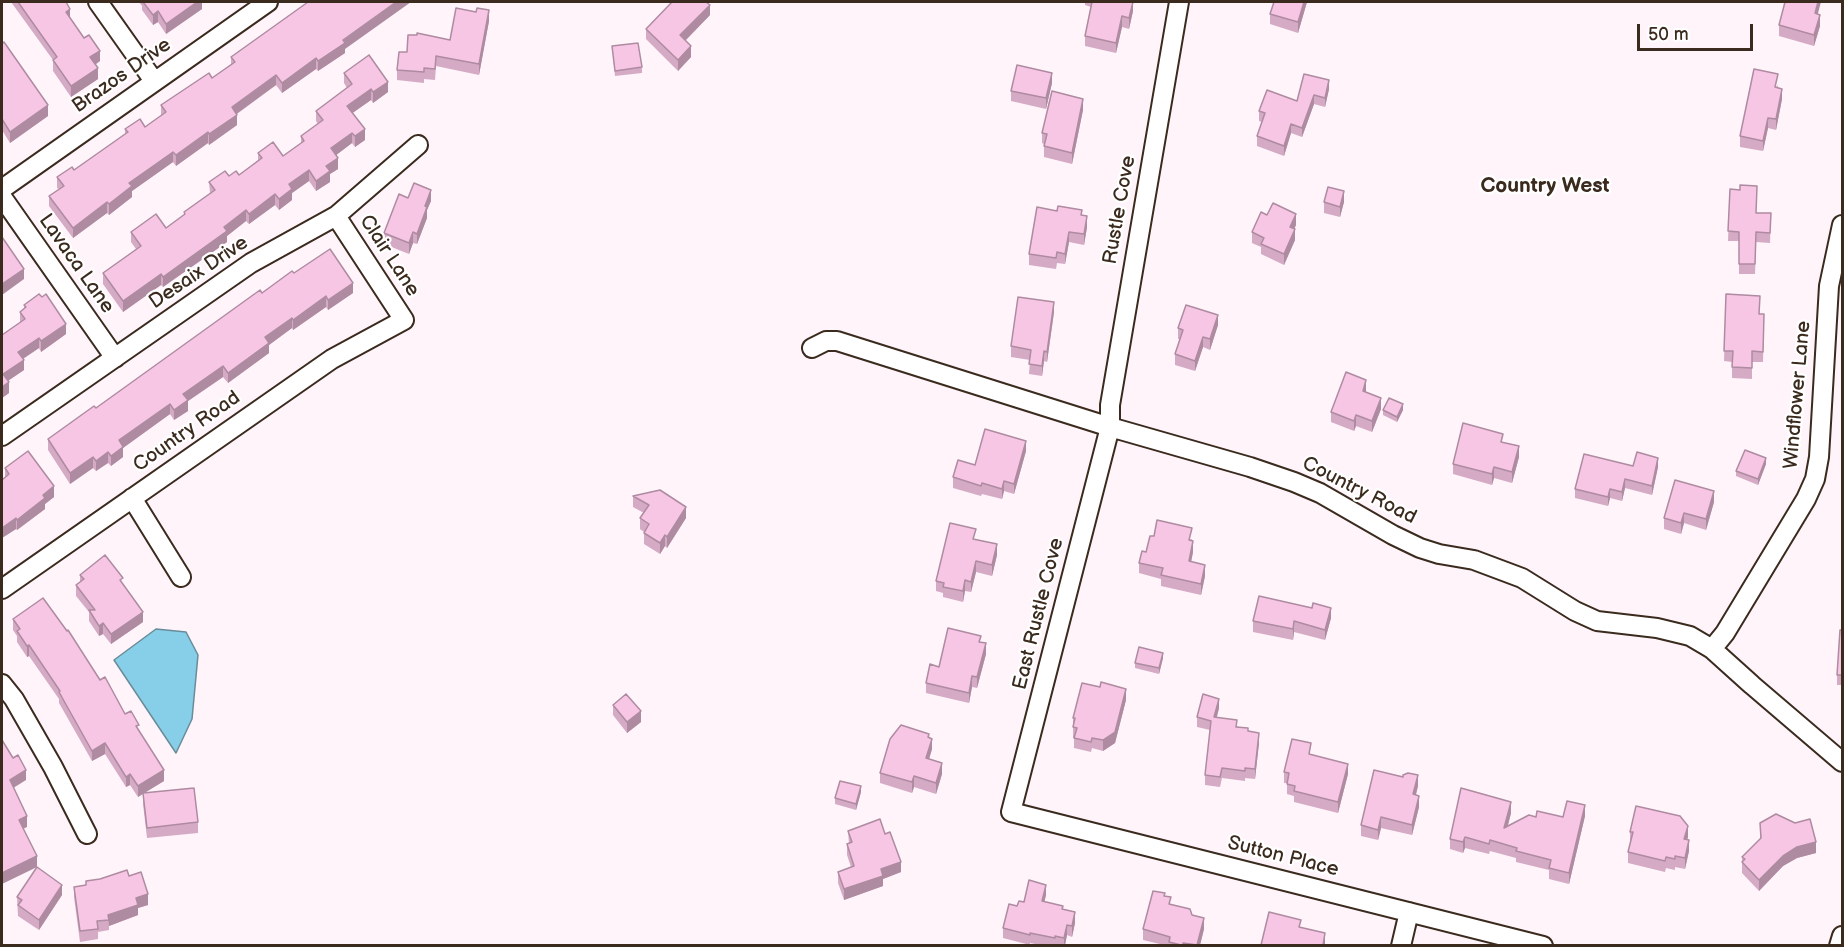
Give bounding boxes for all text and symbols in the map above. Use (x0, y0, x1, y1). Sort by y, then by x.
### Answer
scale bar (1640, 12, 1756, 50)
text: 50 m (1648, 24, 1689, 45)
street label: Brazos Drive (68, 33, 176, 119)
street label: Rustle Cove (1099, 154, 1141, 266)
district label: Country West (1480, 174, 1610, 200)
street label: Lavaca Lane (33, 210, 119, 318)
street label: Clair Lane (354, 211, 424, 301)
street label: Desaix Drive (145, 231, 253, 315)
street label: Windflower Lane (1780, 320, 1816, 470)
street label: Country Road (129, 386, 245, 478)
street label: Country Road (1298, 452, 1420, 530)
street label: East Rustle Cove (1009, 536, 1069, 692)
street label: Sutton Place (1225, 832, 1341, 882)

